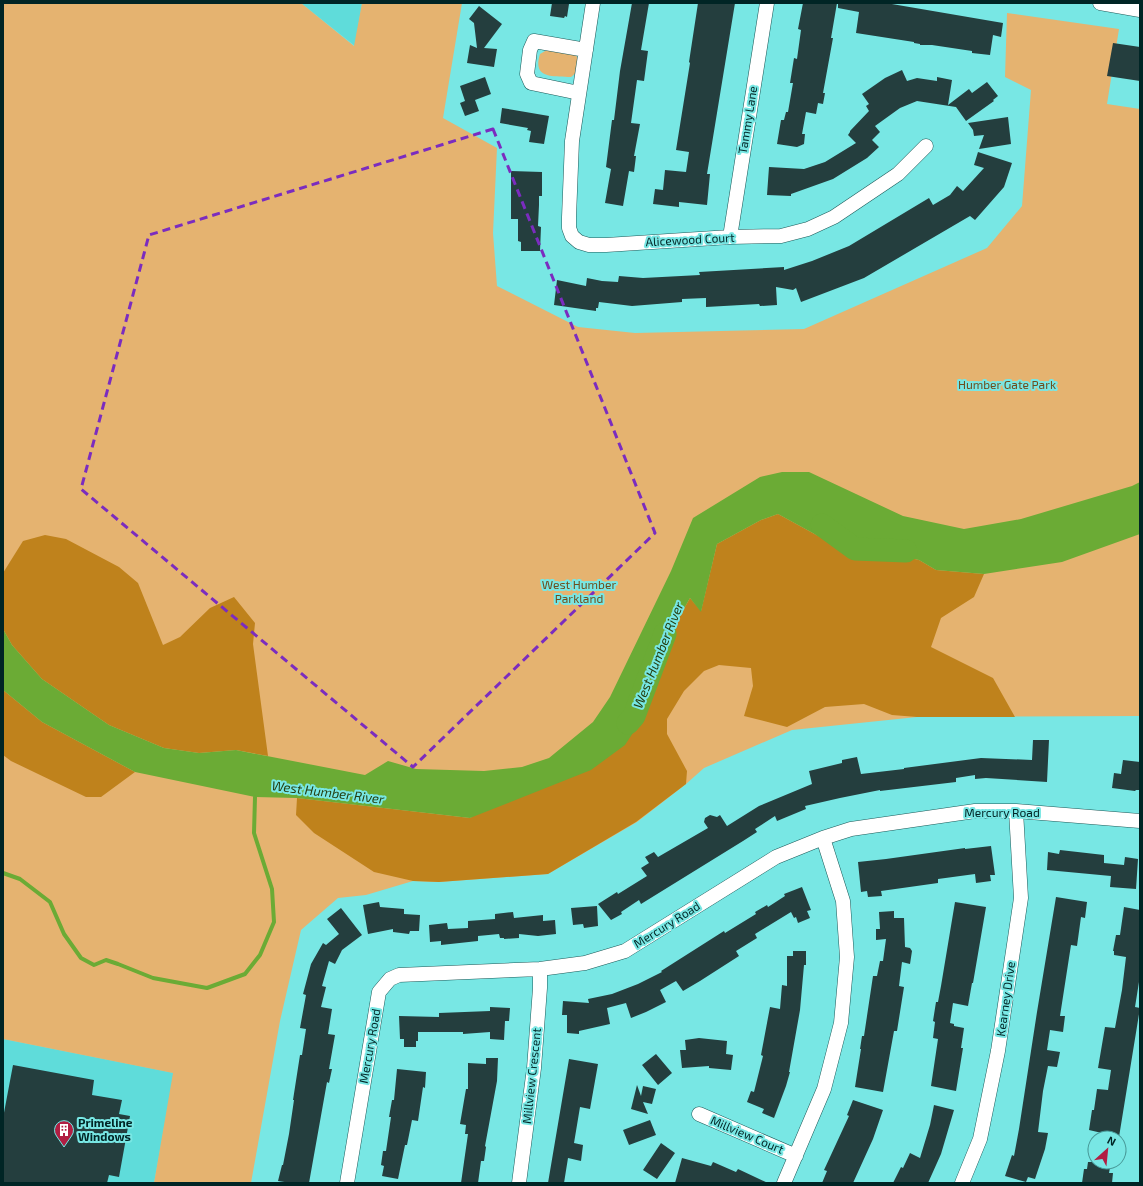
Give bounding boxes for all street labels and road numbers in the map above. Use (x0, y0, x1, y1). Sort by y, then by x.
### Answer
street label: Tammy Lane (735, 85, 759, 155)
street label: Alicewood Court (645, 230, 735, 248)
street label: Mercury Road (964, 805, 1040, 819)
street label: Mercury Road (631, 898, 702, 950)
street label: Kearney Drive (993, 961, 1017, 1037)
street label: Mercury Road (356, 1007, 382, 1084)
street label: Millview Crescent (519, 1027, 543, 1124)
street label: Millview Court (709, 1112, 787, 1156)

